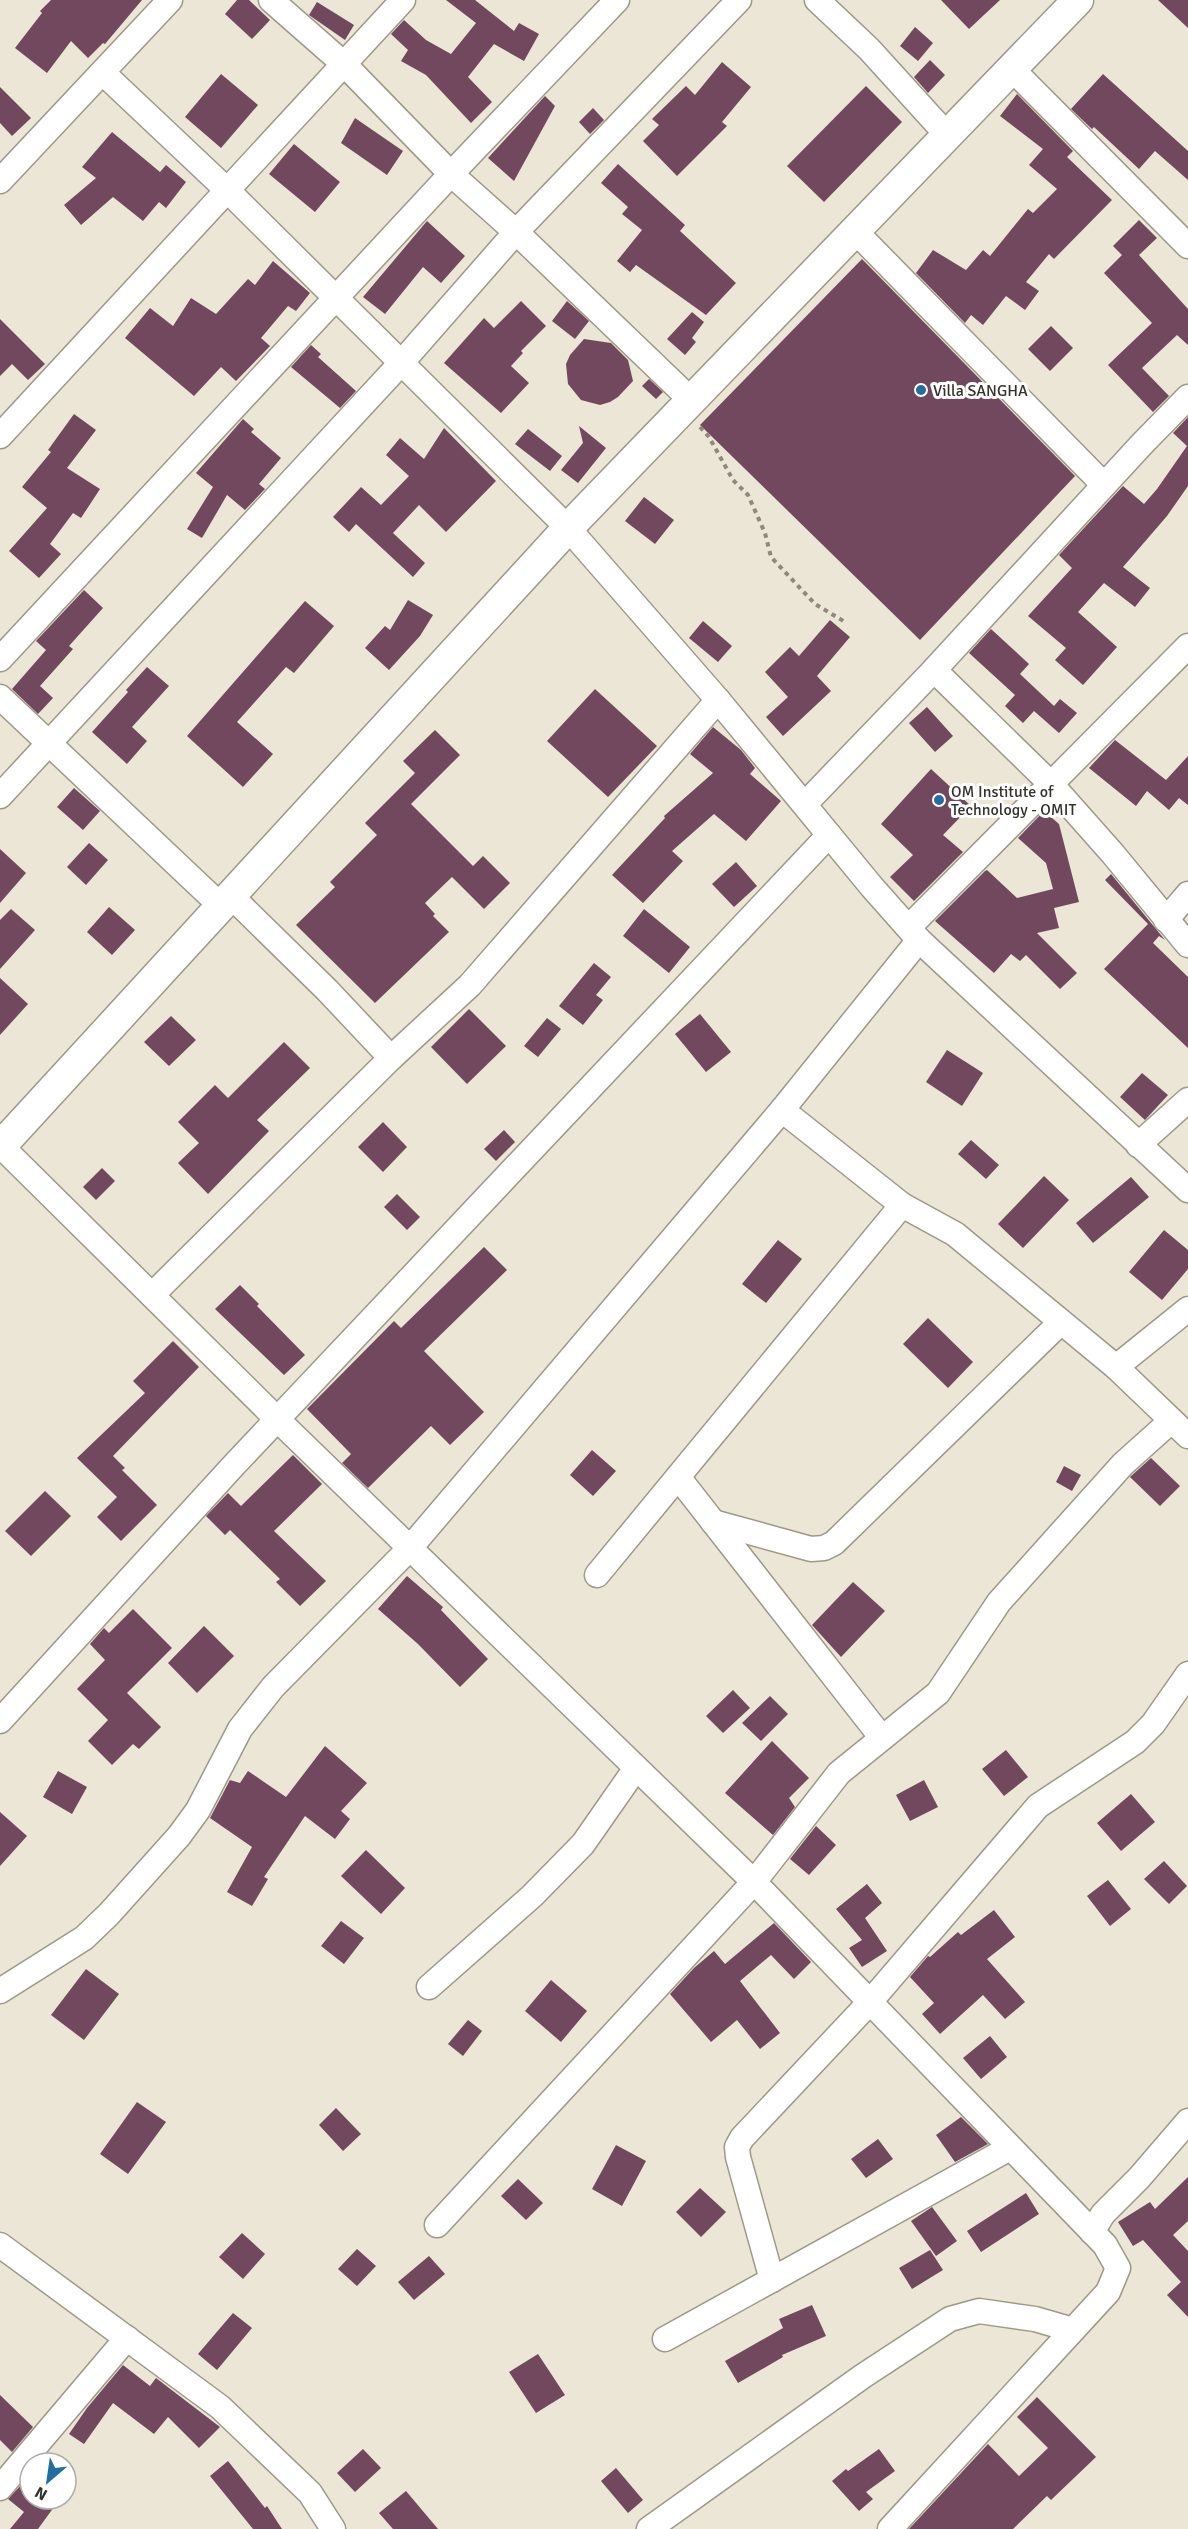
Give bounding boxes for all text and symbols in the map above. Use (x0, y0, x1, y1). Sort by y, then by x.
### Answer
place label: Villa SANGHA (933, 381, 1028, 401)
marker: Villa SANGHA (914, 383, 928, 397)
place label: OM Institute of Technology - OMIT (951, 782, 1076, 820)
marker: OM Institute of Technology - OMIT (932, 793, 946, 807)
north arrow (18, 2451, 78, 2511)
text: N (31, 2482, 51, 2505)

